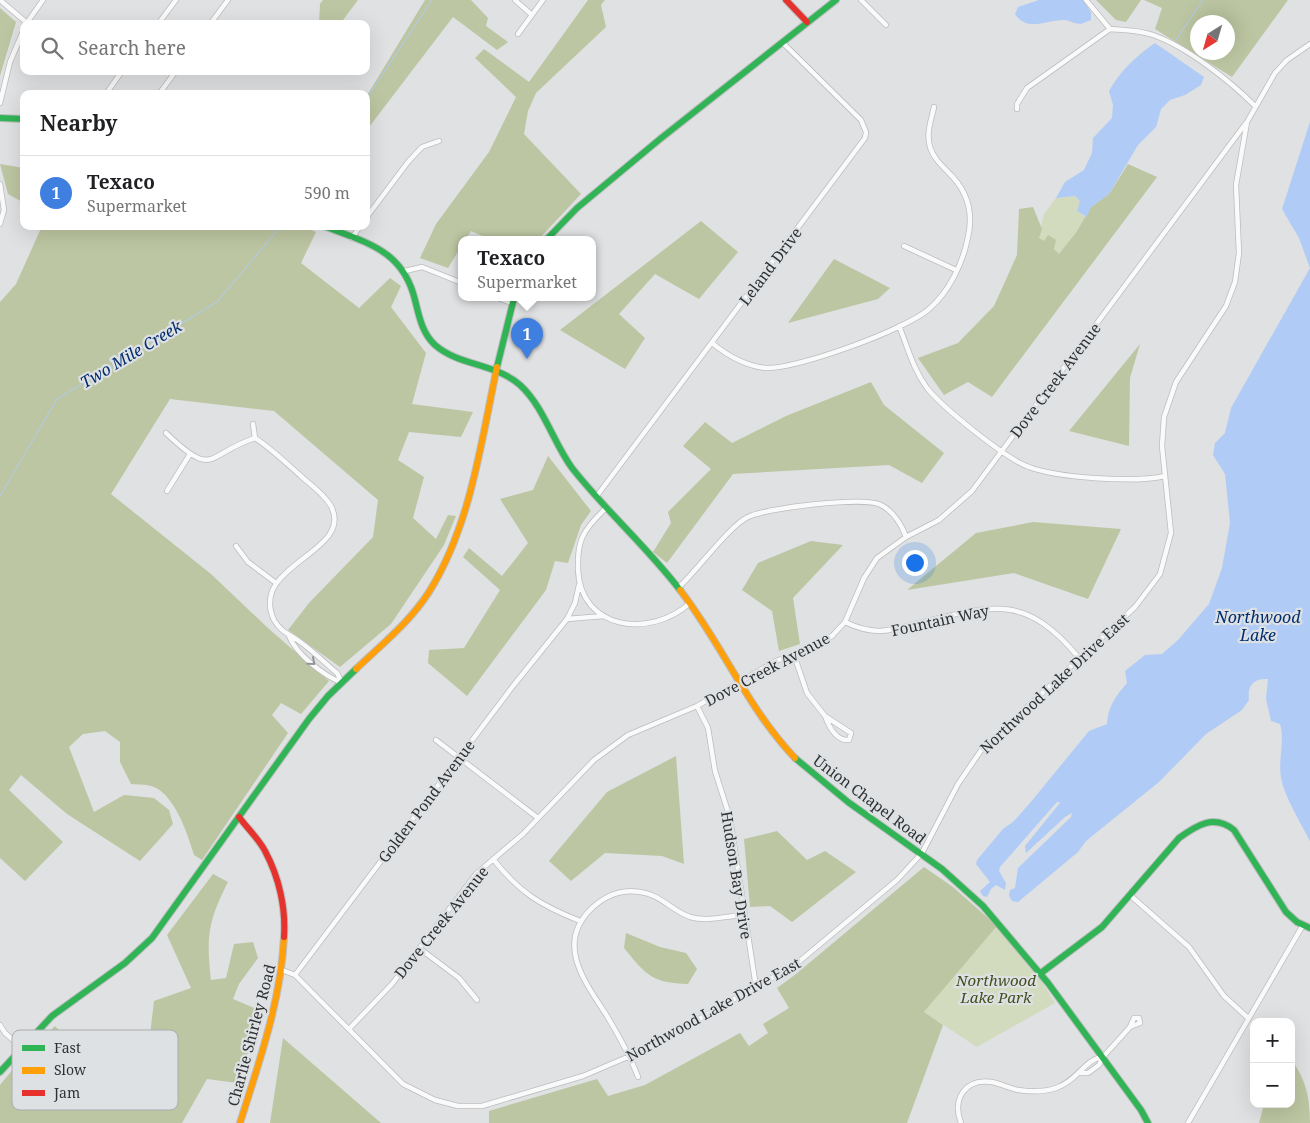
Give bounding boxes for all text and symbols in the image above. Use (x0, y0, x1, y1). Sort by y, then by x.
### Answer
north arrow (1190, 15, 1235, 60)
search box (20, 20, 370, 75)
icon: search (38, 34, 66, 62)
text: Search here (78, 35, 186, 61)
text: Nearby (40, 109, 118, 137)
text: Texaco (87, 169, 155, 195)
text: 1 (51, 182, 61, 204)
text: 590 m (304, 182, 350, 204)
text: Supermarket (87, 195, 187, 217)
street label: Leland Drive (734, 223, 806, 309)
popup (458, 236, 596, 301)
text: Texaco (477, 245, 545, 271)
text: Supermarket (477, 271, 577, 293)
water label: Two Mile Creek (76, 314, 187, 393)
pin: 1 (511, 318, 543, 359)
street label: Dove Creek Avenue (1005, 319, 1105, 441)
your location (902, 550, 928, 576)
street label: Fountain Way (889, 600, 991, 640)
water label: Northwood Lake (1214, 606, 1301, 646)
street label: Northwood Lake Drive East (975, 609, 1133, 757)
street label: Dove Creek Avenue (701, 628, 833, 710)
one-way arrow (307, 657, 316, 666)
street label: Golden Pond Avenue (373, 736, 479, 866)
street label: Union Chapel Road (809, 750, 931, 848)
street label: Hudson Bay Drive (717, 810, 757, 940)
street label: Dove Creek Avenue (390, 862, 492, 982)
street label: Northwood Lake Drive East (622, 953, 804, 1065)
street label: Charlie Shirley Road (222, 962, 280, 1108)
park label: Northwood Lake Park (955, 970, 1036, 1007)
map controls (1250, 1018, 1295, 1108)
button: + (1250, 1018, 1295, 1063)
legend (12, 1030, 178, 1110)
text: Fast (54, 1038, 81, 1057)
text: Slow (54, 1060, 87, 1079)
button: − (1250, 1063, 1295, 1108)
text: Jam (53, 1083, 80, 1102)

